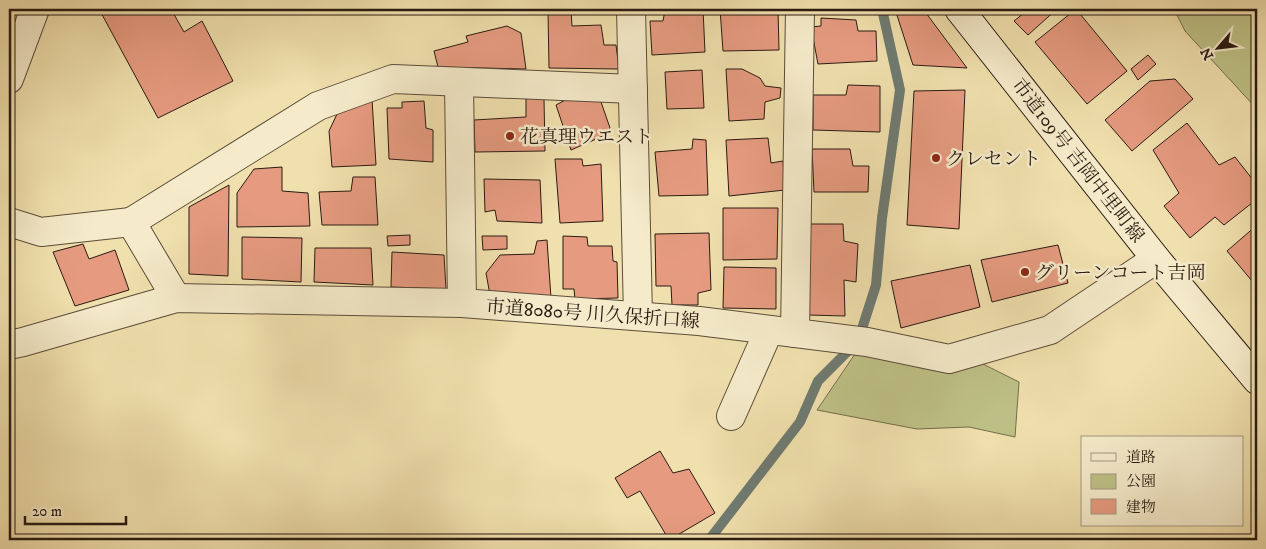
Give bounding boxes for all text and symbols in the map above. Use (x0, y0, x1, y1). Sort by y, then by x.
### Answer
north arrow (1194, 22, 1244, 72)
text: N (1197, 44, 1218, 63)
street label: 市道109号 吉岡中里町線 (1007, 74, 1149, 247)
place label: 花真理ウエスト (520, 126, 653, 149)
marker: 花真理ウエスト (504, 130, 516, 142)
place label: クレセント (946, 148, 1041, 171)
marker: クレセント (930, 152, 942, 164)
place label: グリーンコート吉岡 (1035, 262, 1206, 285)
marker: グリーンコート吉岡 (1019, 266, 1031, 278)
street label: 市道8080号 川久保折口線 (485, 296, 701, 333)
legend (1081, 436, 1244, 526)
text: 道路 (1126, 448, 1156, 467)
text: 公園 (1126, 472, 1156, 491)
scale bar (25, 494, 126, 526)
text: 建物 (1126, 498, 1156, 517)
text: 20 m (32, 502, 62, 521)

